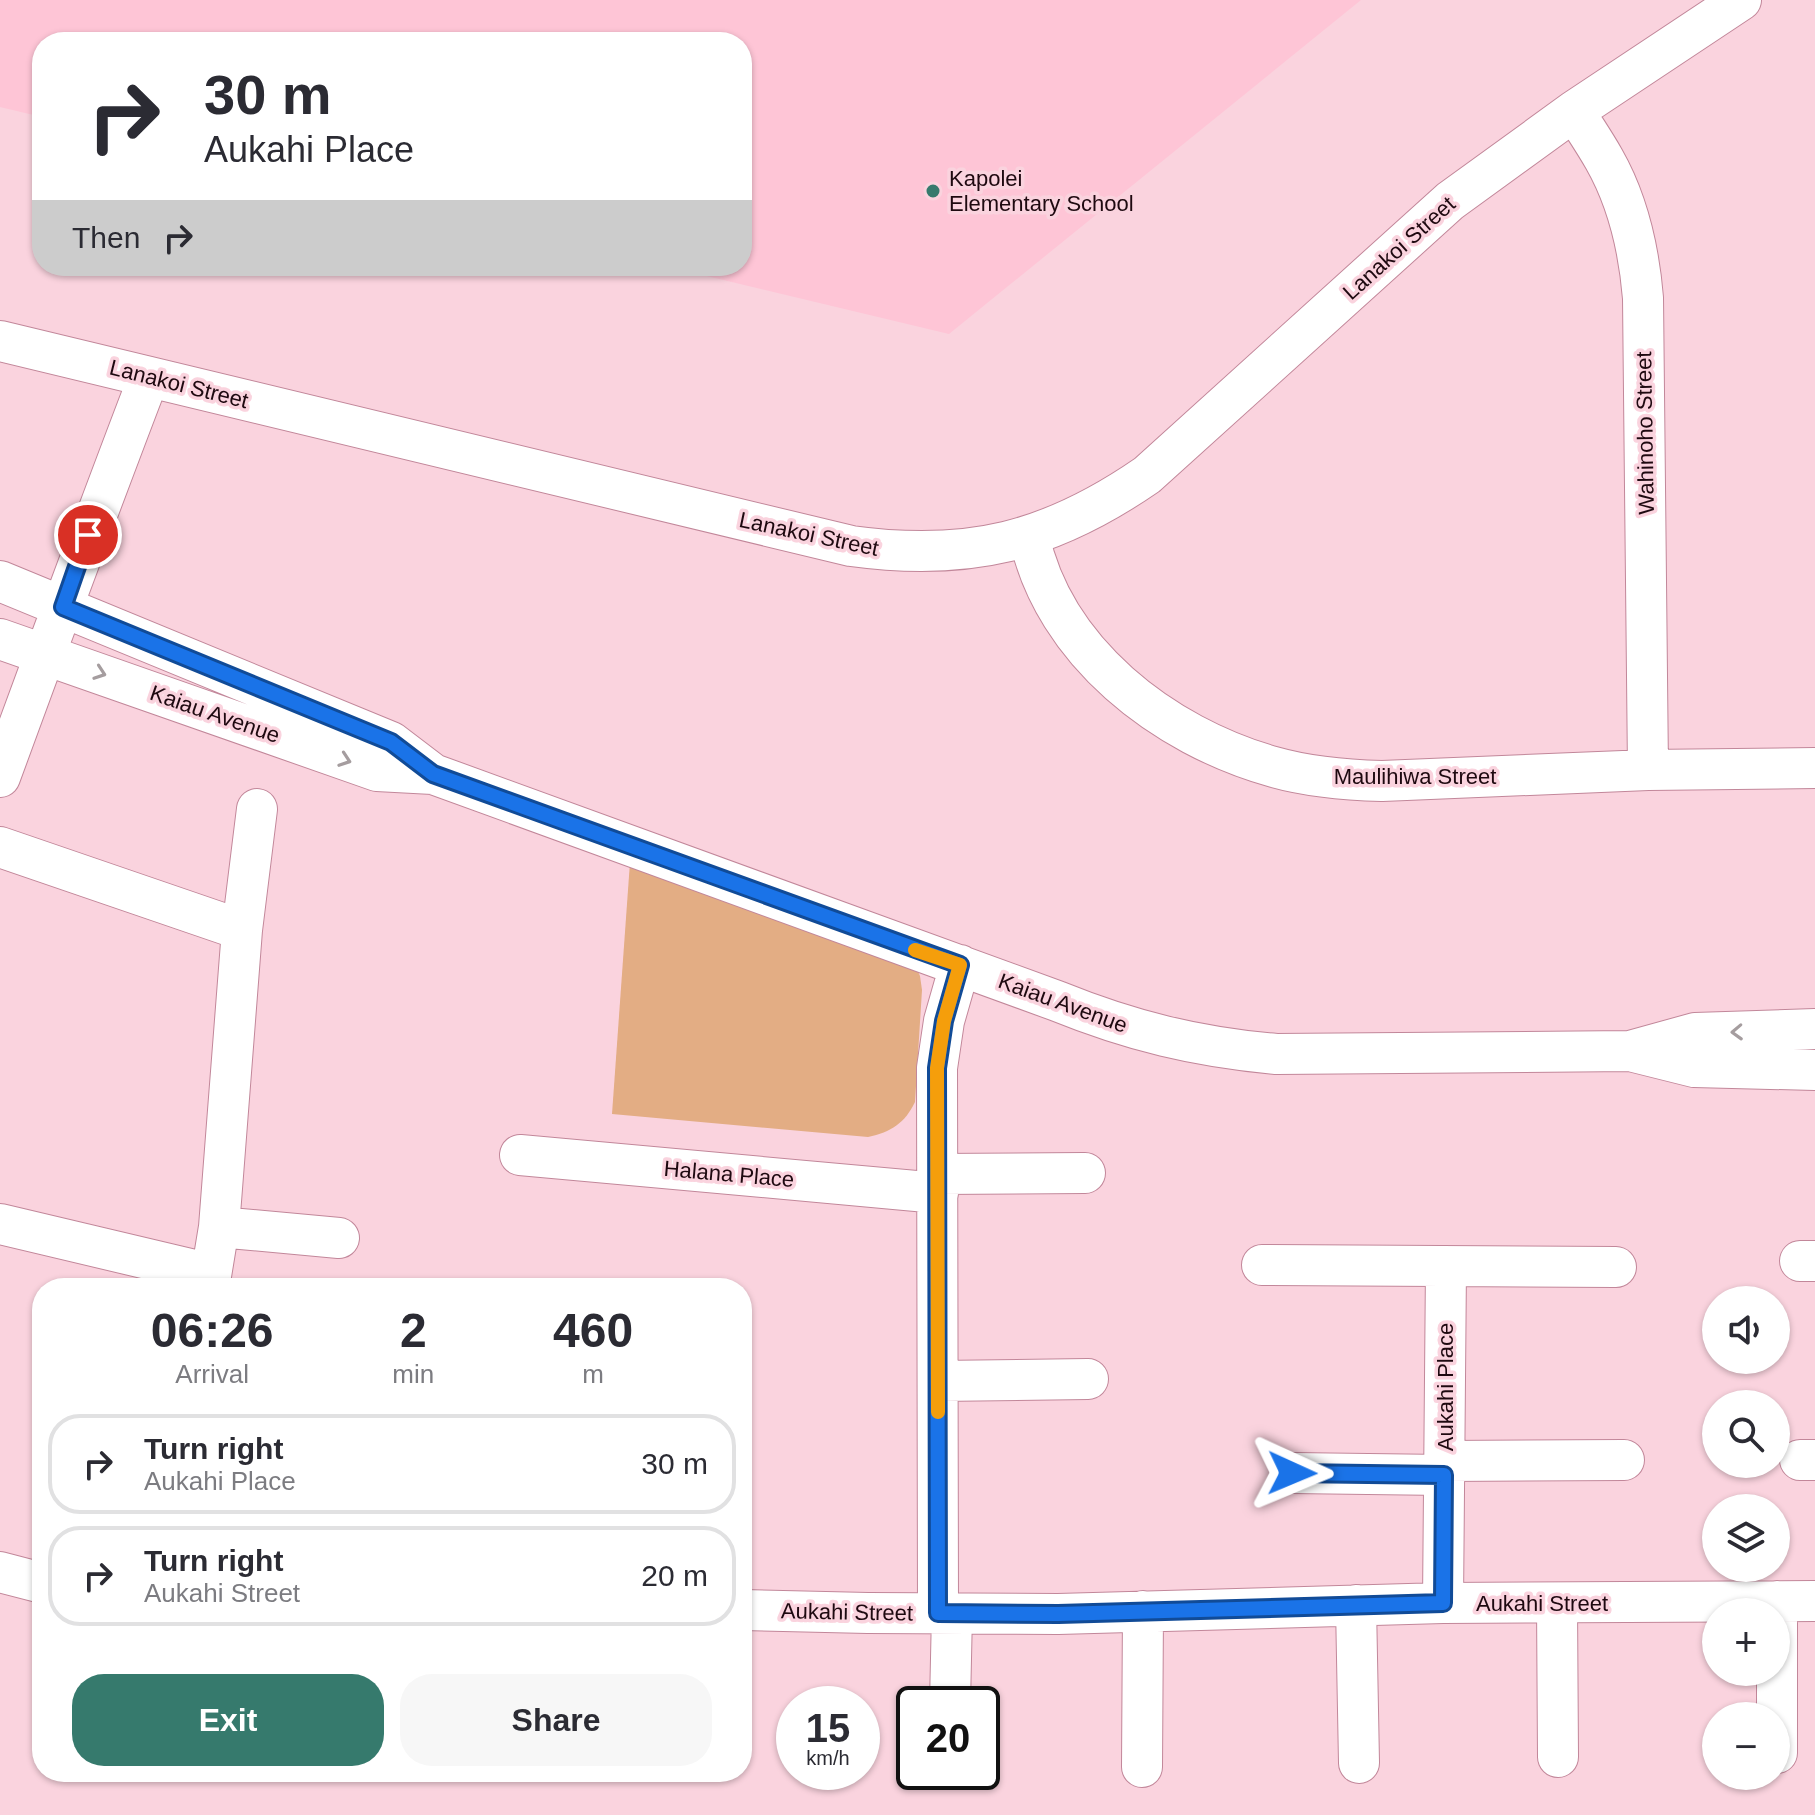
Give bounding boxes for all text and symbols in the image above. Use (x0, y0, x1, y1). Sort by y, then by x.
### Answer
text: 30 m (204, 63, 332, 126)
icon: right (72, 64, 176, 168)
text: Aukahi Place (204, 129, 414, 170)
place label: Kapolei Elementary School (949, 166, 1134, 216)
marker: Kapolei Elementary School (924, 182, 942, 200)
street label: Lanakoi Street (1338, 191, 1460, 305)
icon: right (156, 216, 200, 260)
text: Then (72, 221, 140, 254)
street label: Wahinoho Street (1631, 351, 1659, 515)
street label: Lanakoi Street (107, 355, 251, 413)
pin (54, 501, 122, 569)
street label: Lanakoi Street (737, 507, 881, 561)
icon: arrive (66, 513, 110, 557)
one-way arrow (92, 664, 106, 680)
street label: Kaiau Avenue (147, 680, 283, 748)
one-way arrow (338, 750, 352, 766)
street label: Maulihiwa Street (1334, 764, 1496, 789)
street label: Kaiau Avenue (995, 968, 1131, 1038)
one-way arrow (1730, 1023, 1743, 1040)
street label: Halana Place (663, 1156, 795, 1192)
map controls (1702, 1286, 1790, 1790)
button: sound (1702, 1286, 1790, 1374)
text: 06:26 (151, 1304, 274, 1357)
text: 2 (400, 1304, 427, 1357)
text: 460 (553, 1304, 633, 1357)
street label: Aukahi Place (1433, 1323, 1458, 1451)
text: Arrival (175, 1359, 249, 1389)
text: min (392, 1359, 434, 1389)
text: m (582, 1359, 604, 1389)
button: search (1702, 1390, 1790, 1478)
position arrow (1250, 1431, 1334, 1515)
text: Turn right (144, 1432, 283, 1465)
icon: right (76, 1442, 120, 1486)
text: 30 m (641, 1447, 708, 1480)
text: Aukahi Place (144, 1466, 296, 1496)
button: layers (1702, 1494, 1790, 1582)
text: Turn right (144, 1544, 283, 1577)
icon: right (76, 1554, 120, 1598)
text: 20 m (641, 1559, 708, 1592)
text: Aukahi Street (144, 1578, 300, 1608)
street label: Aukahi Street (1476, 1591, 1608, 1616)
street label: Aukahi Street (781, 1598, 913, 1626)
button: + (1702, 1598, 1790, 1686)
button: Exit (72, 1674, 384, 1766)
button: Share (400, 1674, 712, 1766)
speed limit sign: 20 (896, 1686, 1000, 1790)
button: − (1702, 1702, 1790, 1790)
text: 15 (806, 1706, 850, 1750)
text: km/h (806, 1747, 850, 1769)

